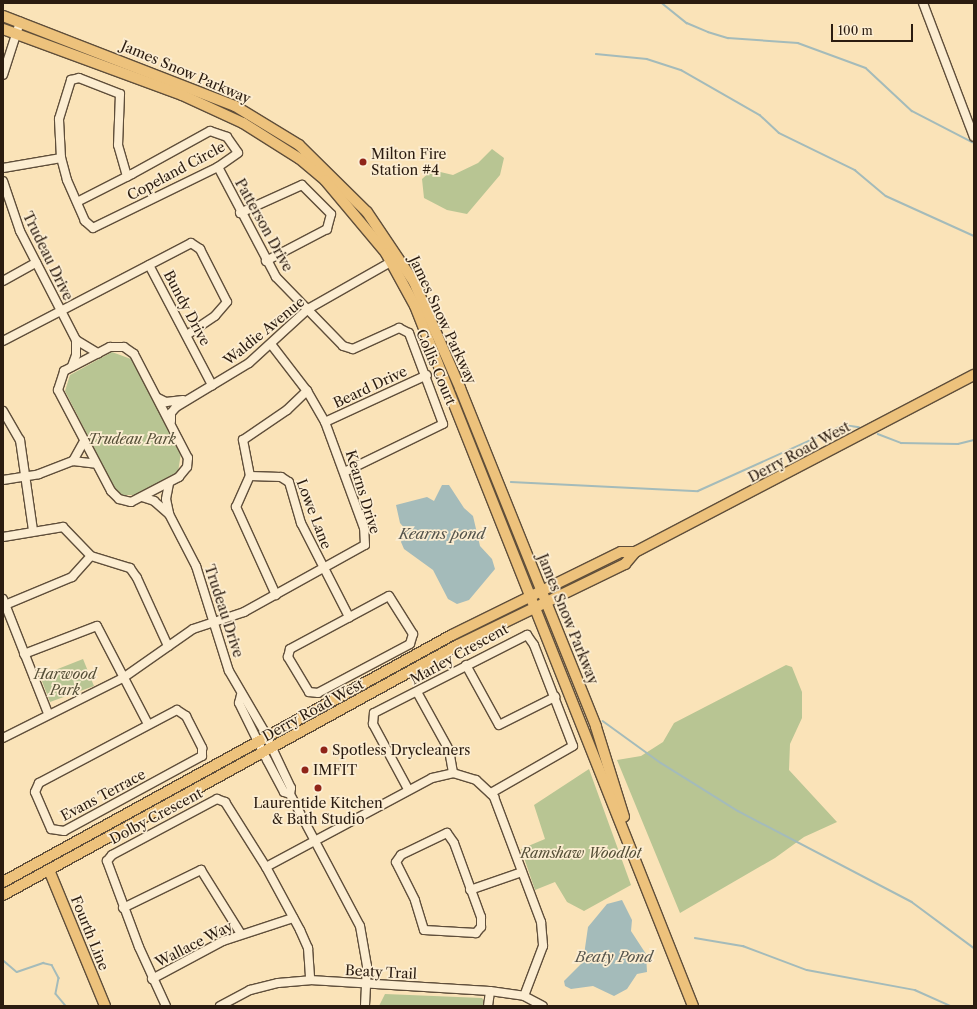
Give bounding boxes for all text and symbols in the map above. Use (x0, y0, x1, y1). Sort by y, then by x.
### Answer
scale bar (833, 16, 915, 42)
text: 100 m (838, 23, 873, 38)
street label: James Snow Parkway (118, 37, 254, 107)
street label: Copeland Circle (124, 138, 228, 204)
place label: Milton Fire Station #4 (371, 146, 446, 178)
marker: Milton Fire Station #4 (358, 157, 368, 167)
street label: Patterson Drive (232, 176, 296, 274)
street label: Trudeau Drive (19, 209, 77, 303)
street label: James Snow Parkway (406, 253, 480, 387)
street label: Bundy Drive (160, 267, 214, 349)
street label: Waldie Avenue (220, 293, 308, 369)
street label: Collis Court (413, 327, 459, 407)
street label: Beard Drive (330, 363, 410, 411)
street label: Derry Road West (745, 418, 853, 486)
park label: Trudeau Park (88, 431, 176, 447)
street label: Kearns Drive (342, 448, 384, 536)
street label: Lowe Lane (293, 477, 335, 551)
water label: Kearns pond (399, 525, 485, 543)
street label: James Snow Parkway (534, 551, 602, 687)
street label: Trudeau Drive (201, 562, 247, 660)
street label: Marley Crescent (407, 620, 511, 688)
park label: Harwood Park (34, 666, 96, 698)
street label: Derry Road West (259, 675, 367, 745)
place label: Spotless Drycleaners (332, 742, 470, 758)
marker: Spotless Drycleaners (319, 745, 329, 755)
place label: IMFIT (313, 762, 357, 778)
marker: IMFIT (300, 765, 310, 775)
street label: Evans Terrace (58, 766, 148, 824)
marker: Laurentide Kitchen & Bath Studio (313, 783, 323, 793)
street label: Dolby Crescent (107, 784, 205, 848)
place label: Laurentide Kitchen & Bath Studio (253, 795, 383, 828)
park label: Ramshaw Woodlot (520, 845, 642, 861)
street label: Fourth Line (67, 893, 113, 973)
street label: Wallace Way (152, 917, 236, 971)
water label: Beaty Pond (575, 948, 653, 966)
street label: Beaty Trail (344, 962, 418, 982)

